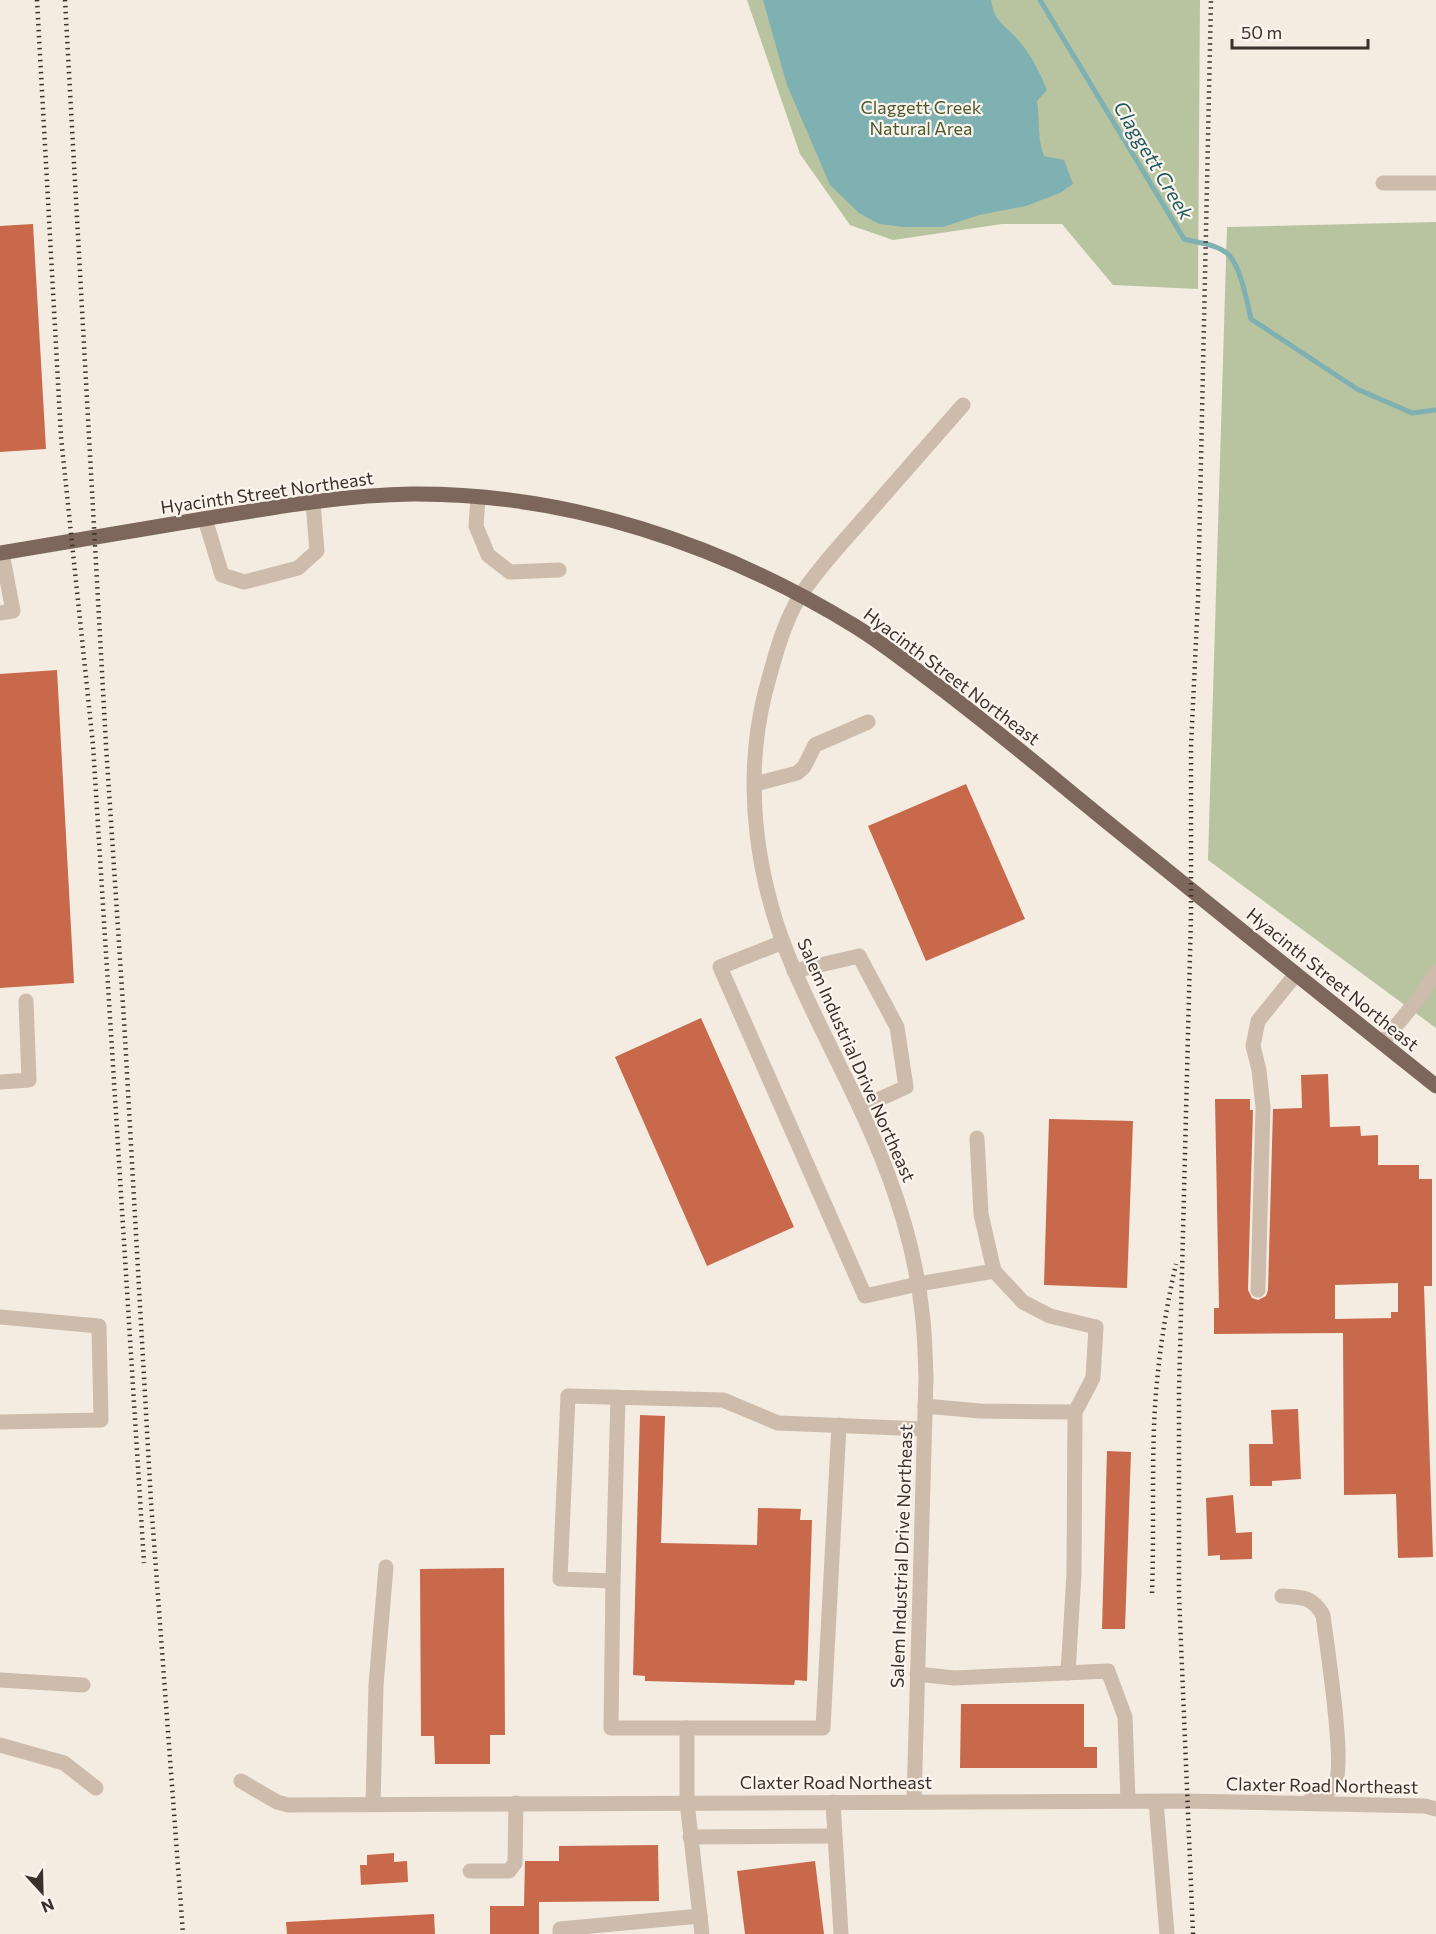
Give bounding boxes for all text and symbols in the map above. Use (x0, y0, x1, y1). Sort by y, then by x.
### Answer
scale bar (1232, 12, 1368, 50)
text: 50 m (1241, 21, 1282, 43)
park label: Claggett Creek Natural Area (860, 96, 982, 139)
water label: Claggett Creek (1109, 96, 1200, 225)
street label: Hyacinth Street Northeast (159, 466, 375, 518)
street label: Hyacinth Street Northeast (860, 603, 1044, 749)
street label: Hyacinth Street Northeast (1243, 903, 1423, 1055)
street label: Salem Industrial Drive Northeast (793, 935, 921, 1185)
street label: Salem Industrial Drive Northeast (885, 1424, 917, 1688)
street label: Claxter Road Northeast (740, 1771, 932, 1793)
street label: Claxter Road Northeast (1226, 1772, 1418, 1798)
north arrow (12, 1862, 72, 1922)
text: N (39, 1895, 57, 1917)

